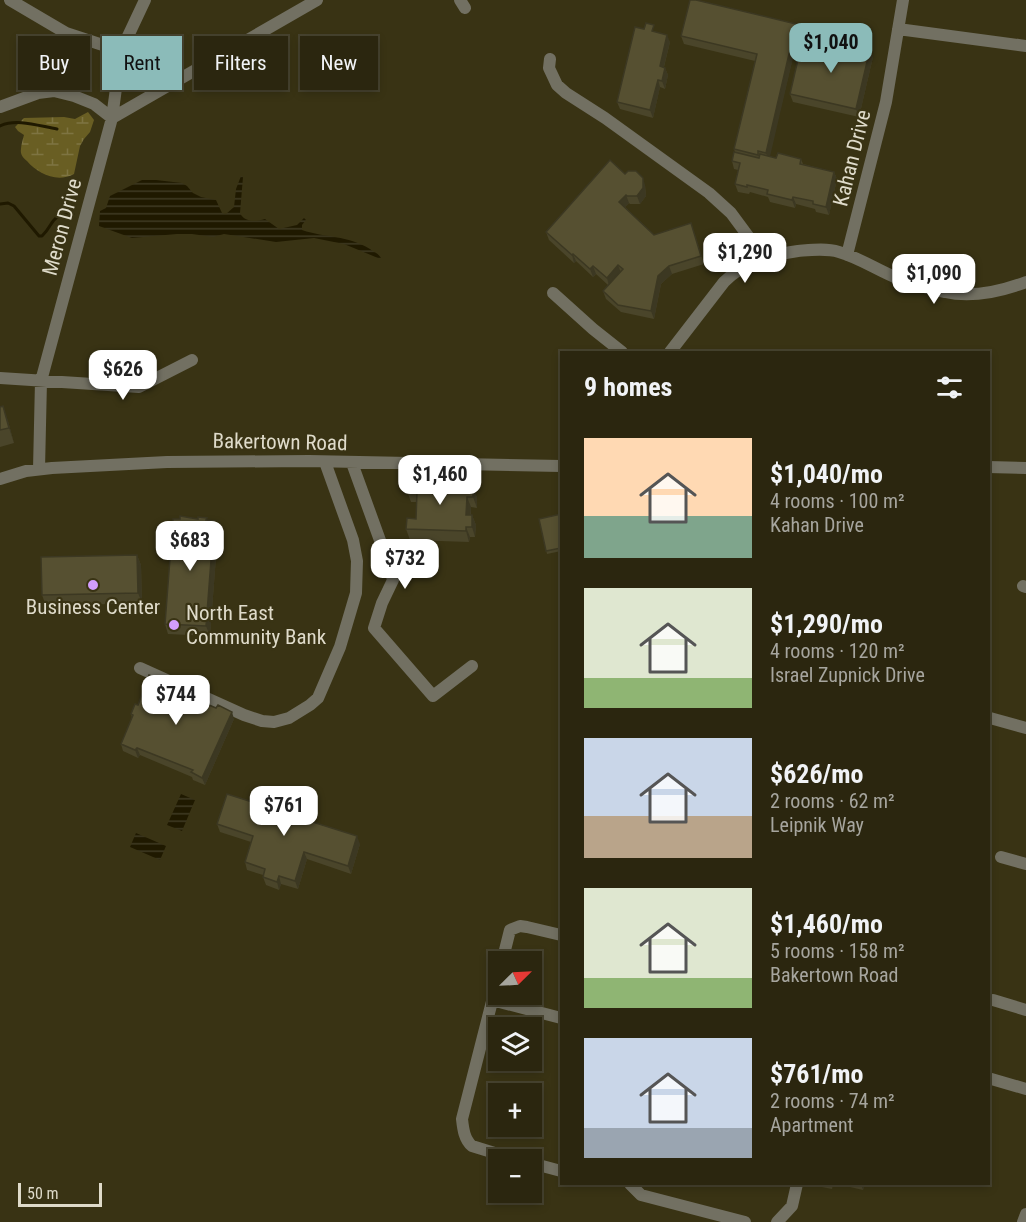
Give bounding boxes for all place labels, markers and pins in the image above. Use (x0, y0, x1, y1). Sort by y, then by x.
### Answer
pin: $1,040 (782, 23, 880, 74)
pin: $1,290 (696, 233, 794, 284)
pin: $1,090 (885, 254, 983, 305)
pin: $626 (87, 350, 159, 401)
pin: $1,460 (391, 455, 489, 506)
pin: $683 (154, 521, 226, 572)
pin: $732 (369, 539, 441, 590)
marker: Business Center (86, 578, 100, 592)
place label: Business Center (26, 595, 160, 619)
place label: North East Community Bank (186, 601, 327, 649)
marker: North East Community Bank (167, 618, 181, 632)
pin: $744 (140, 675, 212, 726)
pin: $761 (248, 786, 320, 837)

